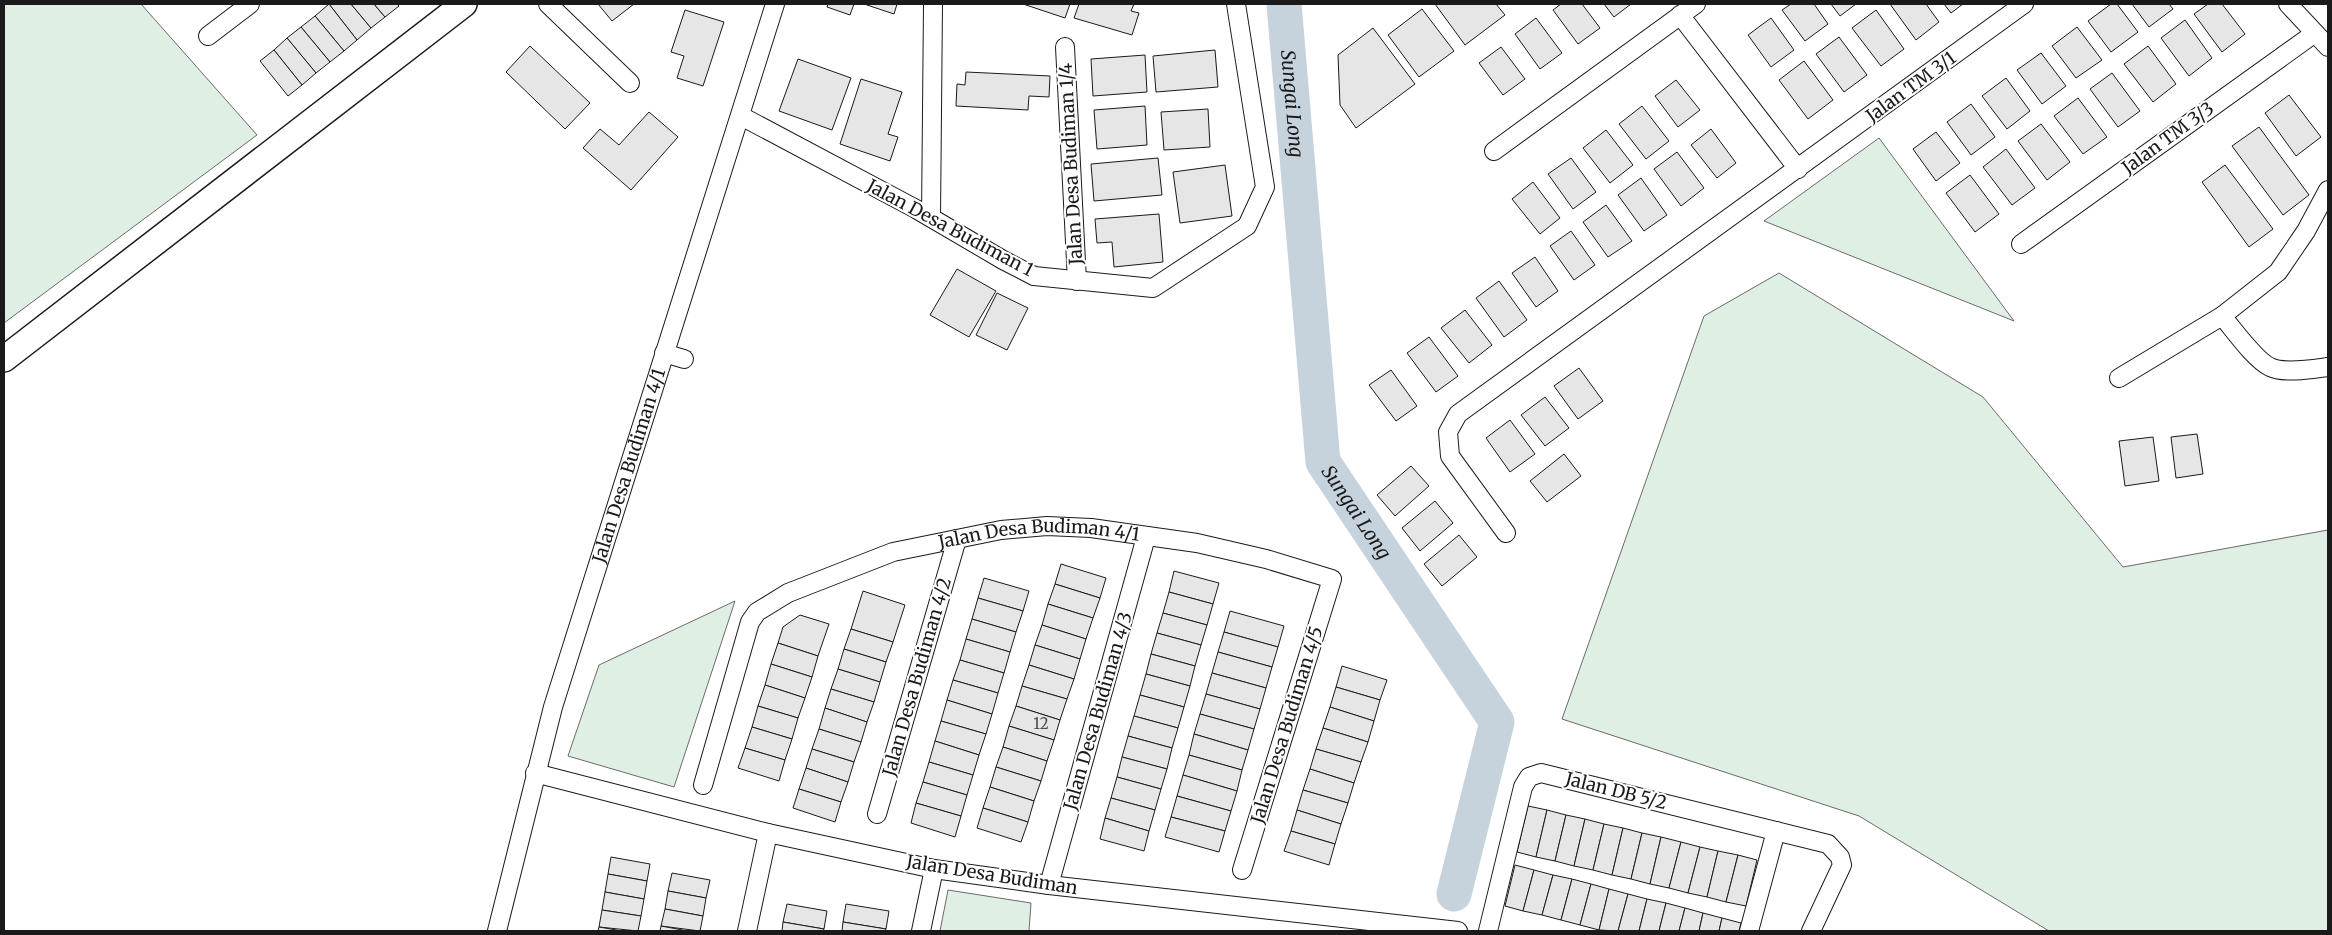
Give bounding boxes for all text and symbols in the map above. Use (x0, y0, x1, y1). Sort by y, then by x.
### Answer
street label: Jalan TM 3/1 (1860, 46, 1960, 128)
water label: Sungai Long (1276, 49, 1309, 159)
street label: Jalan Desa Budiman 1/4 (1054, 63, 1087, 267)
street label: Jalan TM 3/3 (2116, 97, 2218, 179)
street label: Jalan Desa Budiman 1 (862, 173, 1038, 281)
street label: Jalan Desa Budiman 4/1 (587, 365, 670, 567)
water label: Sungai Long (1317, 461, 1397, 564)
street label: Jalan Desa Budiman 4/1 (935, 514, 1141, 554)
street label: Jalan Desa Budiman 4/2 (877, 575, 956, 780)
street label: Jalan Desa Budiman 4/3 (1058, 609, 1137, 814)
street label: Jalan Desa Budiman 4/5 (1245, 623, 1327, 827)
house number: 12 (1033, 714, 1049, 733)
street label: Jalan DB 5/2 (1562, 767, 1669, 814)
street label: Jalan Desa Budiman (904, 849, 1080, 899)

